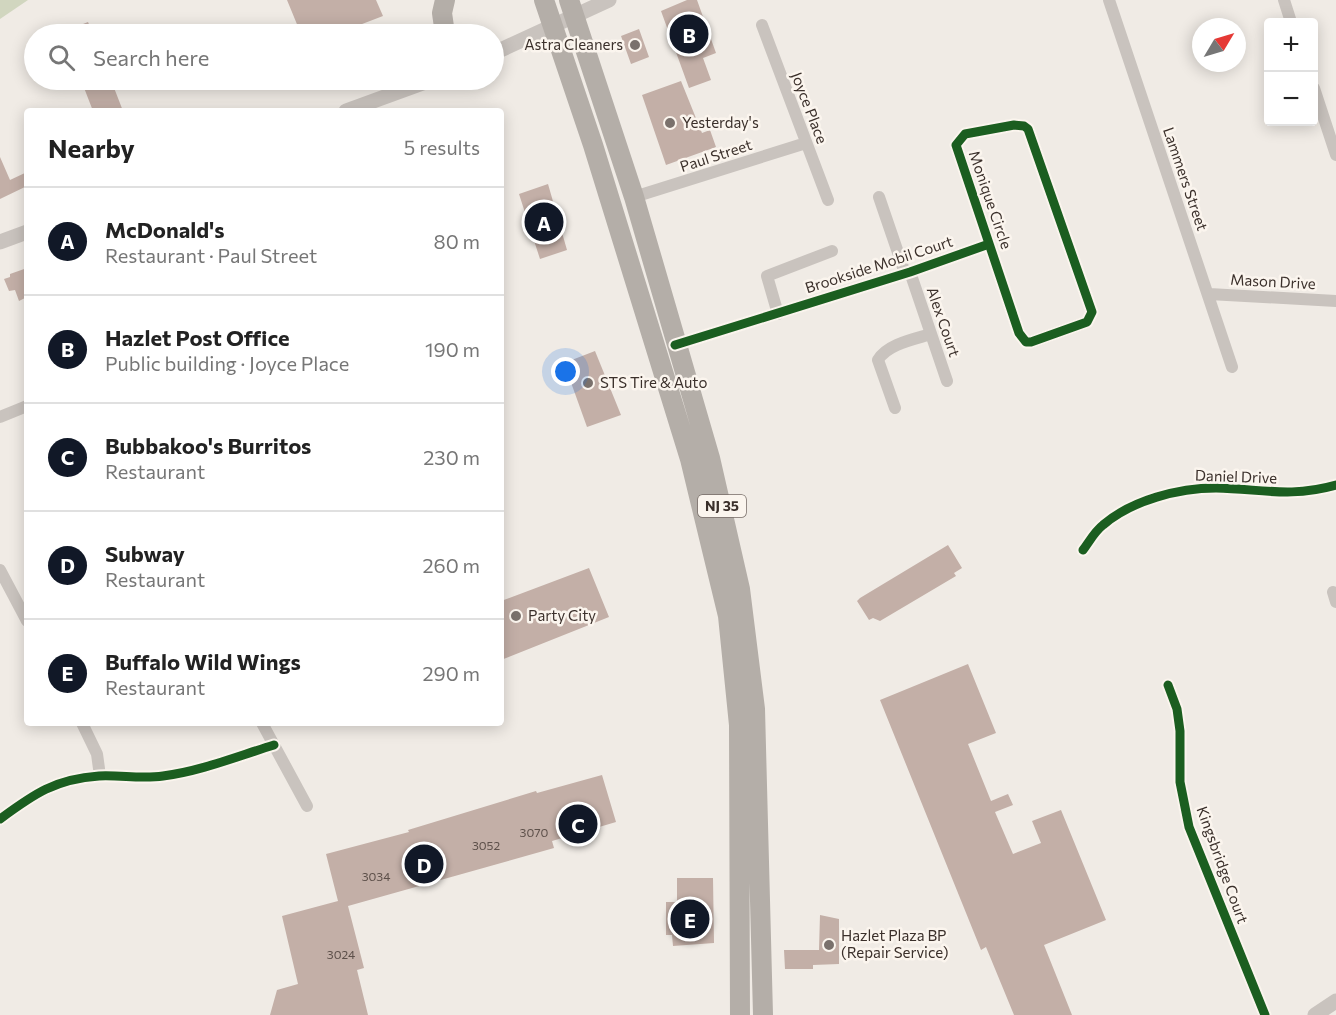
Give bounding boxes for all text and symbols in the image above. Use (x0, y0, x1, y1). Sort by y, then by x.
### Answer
pin: B (670, 12, 708, 57)
north arrow (1192, 18, 1246, 72)
map controls (1264, 18, 1318, 126)
button: + (1264, 18, 1318, 72)
search box (24, 24, 504, 90)
place label: Astra Cleaners (524, 35, 623, 53)
marker: Astra Cleaners (628, 38, 642, 52)
icon: search (45, 41, 78, 74)
text: Search here (93, 44, 209, 71)
street label: Joyce Place (788, 69, 832, 146)
button: − (1264, 72, 1318, 126)
place label: Yesterday's (682, 113, 759, 131)
marker: Yesterday's (663, 116, 677, 130)
street label: Lammers Street (1160, 125, 1212, 233)
text: Nearby (48, 132, 135, 163)
text: 5 results (404, 135, 480, 159)
street label: Paul Street (677, 135, 754, 175)
street label: Monique Circle (966, 148, 1016, 251)
pin: A (524, 200, 564, 244)
text: McDonald's (105, 216, 224, 243)
text: A (60, 229, 75, 253)
text: 80 m (434, 229, 480, 253)
street label: Brookside Mobil Court (803, 232, 955, 296)
text: Restaurant · Paul Street (105, 243, 317, 267)
street label: Mason Drive (1230, 270, 1316, 292)
street label: Alex Court (924, 284, 964, 359)
text: Hazlet Post Office (105, 324, 290, 351)
text: B (61, 337, 74, 361)
text: 190 m (425, 337, 480, 361)
text: Public building · Joyce Place (105, 351, 349, 375)
your location (551, 357, 580, 386)
place label: STS Tire & Auto (600, 373, 707, 391)
marker: STS Tire & Auto (581, 376, 595, 390)
text: Bubbakoo's Burritos (105, 432, 311, 459)
text: C (61, 445, 74, 469)
text: 230 m (423, 445, 480, 469)
text: Restaurant (105, 459, 205, 483)
street label: Daniel Drive (1195, 466, 1277, 486)
road number: NJ 35 (698, 495, 746, 517)
text: Subway (105, 540, 185, 567)
text: D (60, 553, 75, 577)
text: 260 m (422, 553, 480, 577)
text: Restaurant (105, 567, 205, 591)
place label: Party City (528, 606, 596, 624)
marker: Party City (509, 609, 523, 623)
text: Buffalo Wild Wings (105, 648, 301, 675)
text: E (62, 661, 73, 685)
text: 290 m (422, 661, 480, 685)
text: Restaurant (105, 675, 205, 699)
pin: C (558, 802, 598, 846)
street label: Kingsbridge Court (1193, 804, 1252, 926)
house number: 3070 (520, 825, 549, 839)
house number: 3052 (472, 838, 500, 852)
pin: D (404, 842, 444, 886)
house number: 3034 (362, 869, 390, 883)
pin: E (670, 896, 710, 942)
place label: Hazlet Plaza BP (Repair Service) (841, 926, 949, 961)
marker: Hazlet Plaza BP (Repair Service) (822, 938, 836, 952)
house number: 3024 (327, 947, 355, 961)

